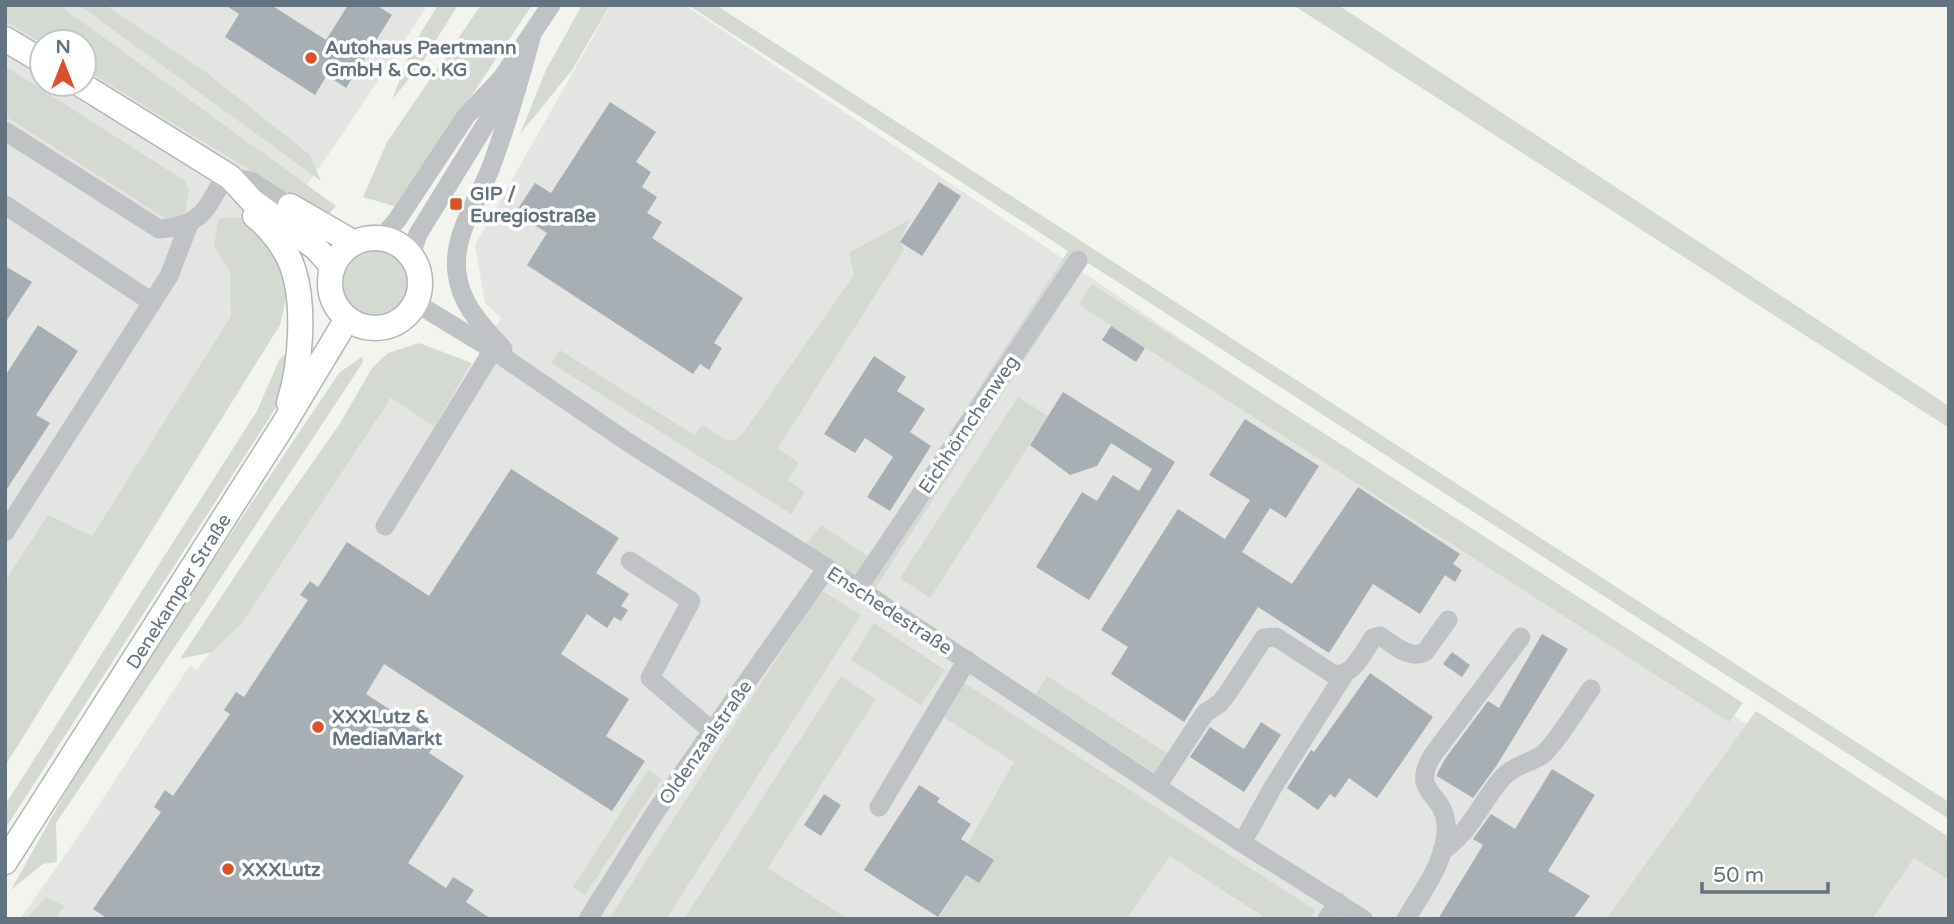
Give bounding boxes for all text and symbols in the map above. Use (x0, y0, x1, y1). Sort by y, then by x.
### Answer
north arrow (28, 28, 98, 98)
text: N (55, 36, 71, 58)
place label: Autohaus Paertmann GmbH & Co. KG (325, 37, 516, 81)
marker: Autohaus Paertmann GmbH & Co. KG (303, 50, 319, 66)
place label: GIP / Euregiostraße (470, 183, 596, 228)
marker: GIP / Euregiostraße (448, 196, 464, 212)
street label: Eichhörnchenweg (914, 351, 1023, 498)
street label: Denekamper Straße (122, 510, 236, 673)
street label: Enschedestraße (823, 562, 956, 659)
street label: Oldenzaalstraße (655, 676, 757, 809)
place label: XXXLutz & MediaMarkt (332, 706, 443, 750)
marker: XXXLutz & MediaMarkt (310, 719, 326, 735)
scale bar (1702, 850, 1828, 894)
place label: XXXLutz (242, 859, 321, 881)
marker: XXXLutz (220, 861, 236, 877)
text: 50 m (1713, 863, 1764, 888)

